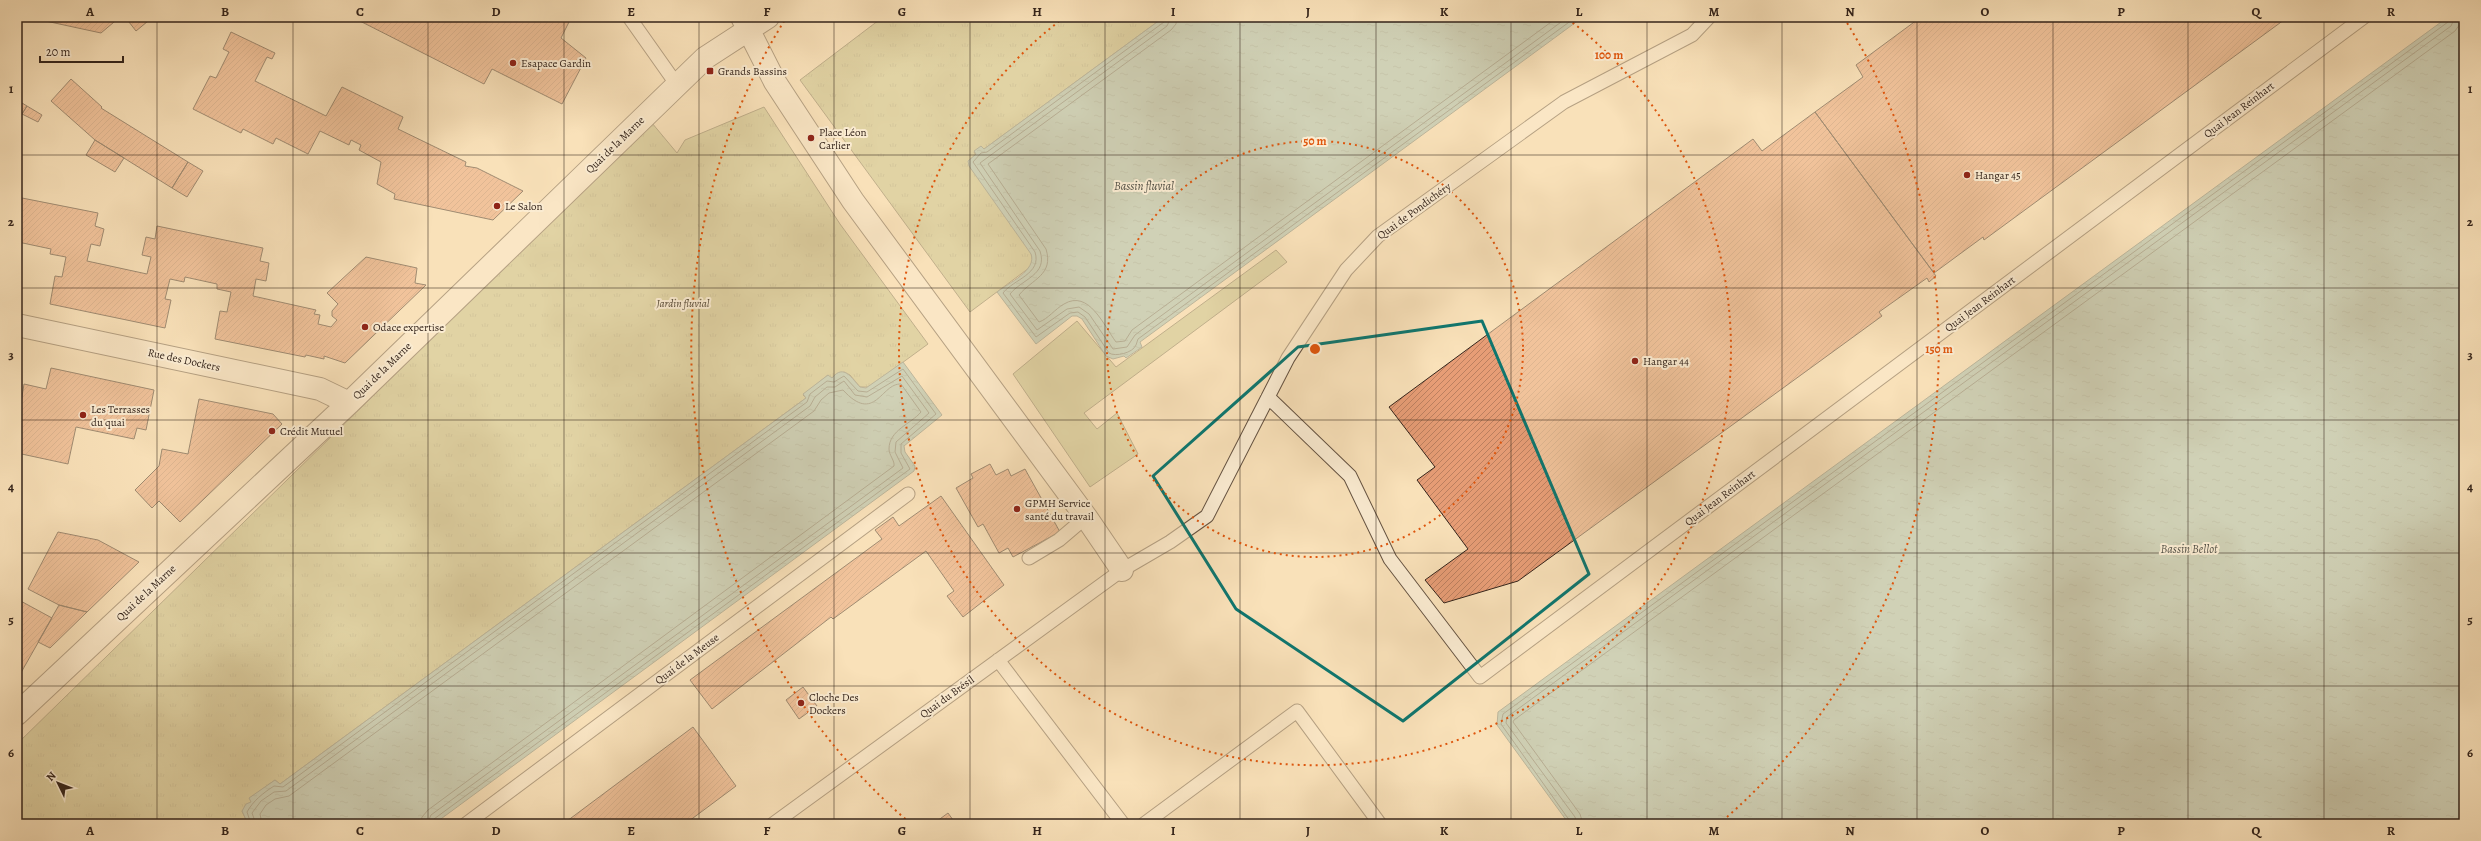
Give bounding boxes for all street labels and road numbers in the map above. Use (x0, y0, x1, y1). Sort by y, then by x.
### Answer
street label: Quai Jean Reinhart (2201, 78, 2278, 141)
street label: Quai de la Marne (582, 113, 648, 177)
street label: Quai de Pondichéry (1374, 179, 1454, 243)
street label: Quai Jean Reinhart (1942, 272, 2019, 335)
street label: Quai de la Marne (349, 339, 415, 403)
street label: Rue des Dockers (146, 345, 222, 375)
street label: Quai Jean Reinhart (1682, 466, 1759, 529)
street label: Quai de la Marne (113, 561, 179, 625)
street label: Quai de la Meuse (652, 630, 722, 688)
street label: Quai du Brésil (917, 672, 977, 722)

